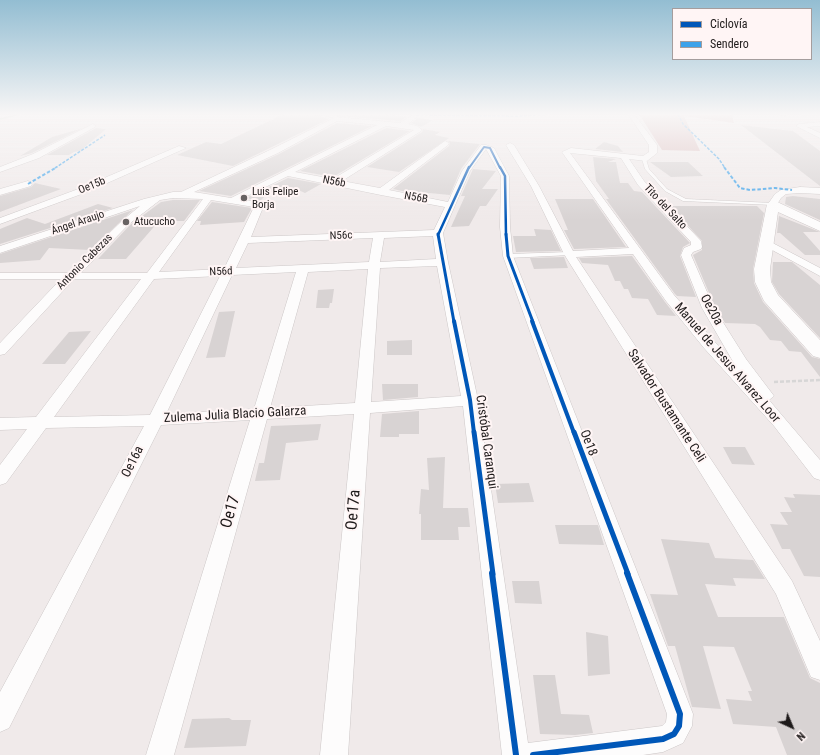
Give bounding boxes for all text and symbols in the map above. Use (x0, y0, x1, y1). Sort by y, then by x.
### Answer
legend (672, 8, 812, 60)
text: Ciclovía (710, 17, 748, 31)
text: Sendero (710, 37, 749, 51)
street label: N56b (321, 173, 347, 191)
street label: Oe15b (77, 175, 107, 197)
street label: Tito del Salto (641, 182, 689, 232)
place label: Luis Felipe Borja (252, 185, 298, 211)
street label: N56B (403, 189, 429, 207)
marker: Luis Felipe Borja (239, 193, 249, 203)
street label: Ángel Araujo (50, 208, 106, 238)
place label: Atucucho (134, 215, 175, 229)
marker: Atucucho (121, 217, 131, 227)
street label: N56c (329, 229, 353, 243)
street label: Antonio Cabezas (54, 231, 116, 293)
street label: N56d (209, 265, 233, 279)
street label: Oe20a (696, 292, 726, 328)
street label: Manuel de Jesus Alvarez Loor (671, 300, 783, 426)
street label: Salvador Bustamante Celi (624, 347, 708, 465)
street label: Cristóbal Caranqui (472, 394, 500, 490)
street label: Zulema Julia Blacio Galarza (163, 403, 307, 427)
street label: Oe18 (576, 428, 600, 458)
street label: Oe16a (119, 444, 147, 480)
street label: Oe17a (343, 489, 365, 531)
street label: Oe17 (217, 494, 245, 530)
north arrow (772, 707, 812, 747)
text: N (794, 729, 808, 743)

